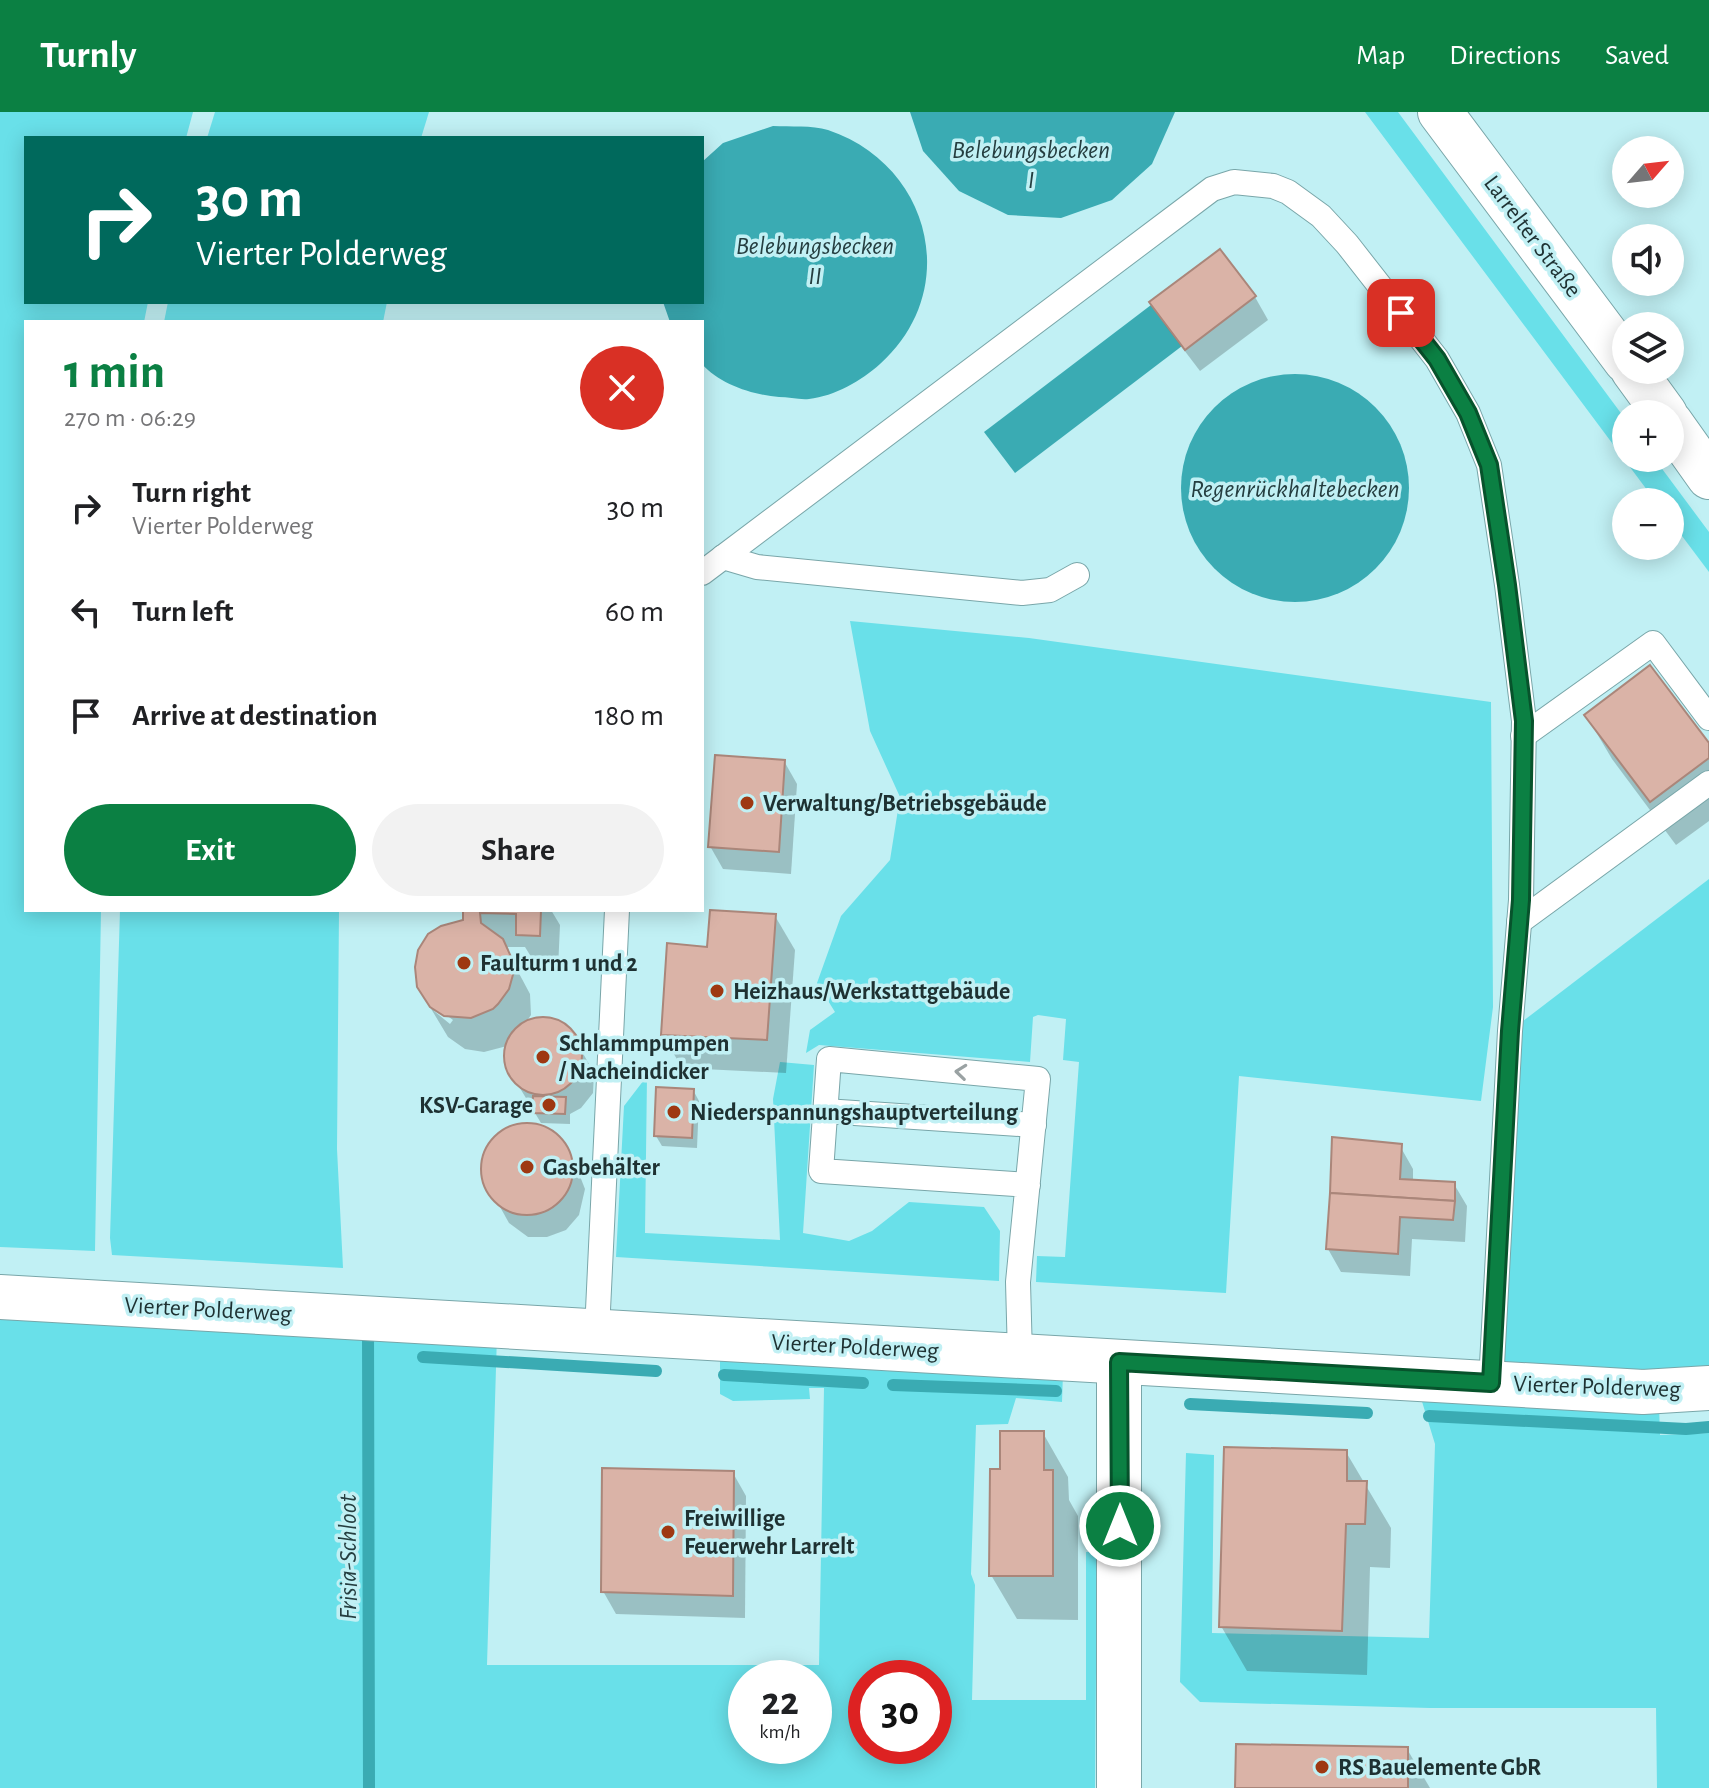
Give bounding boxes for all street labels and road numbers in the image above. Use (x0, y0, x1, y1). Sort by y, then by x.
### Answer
street label: Larrelter Straße (1479, 171, 1586, 302)
street label: Vierter Polderweg (124, 1294, 292, 1326)
street label: Vierter Polderweg (771, 1331, 939, 1363)
street label: Vierter Polderweg (1513, 1372, 1681, 1402)

